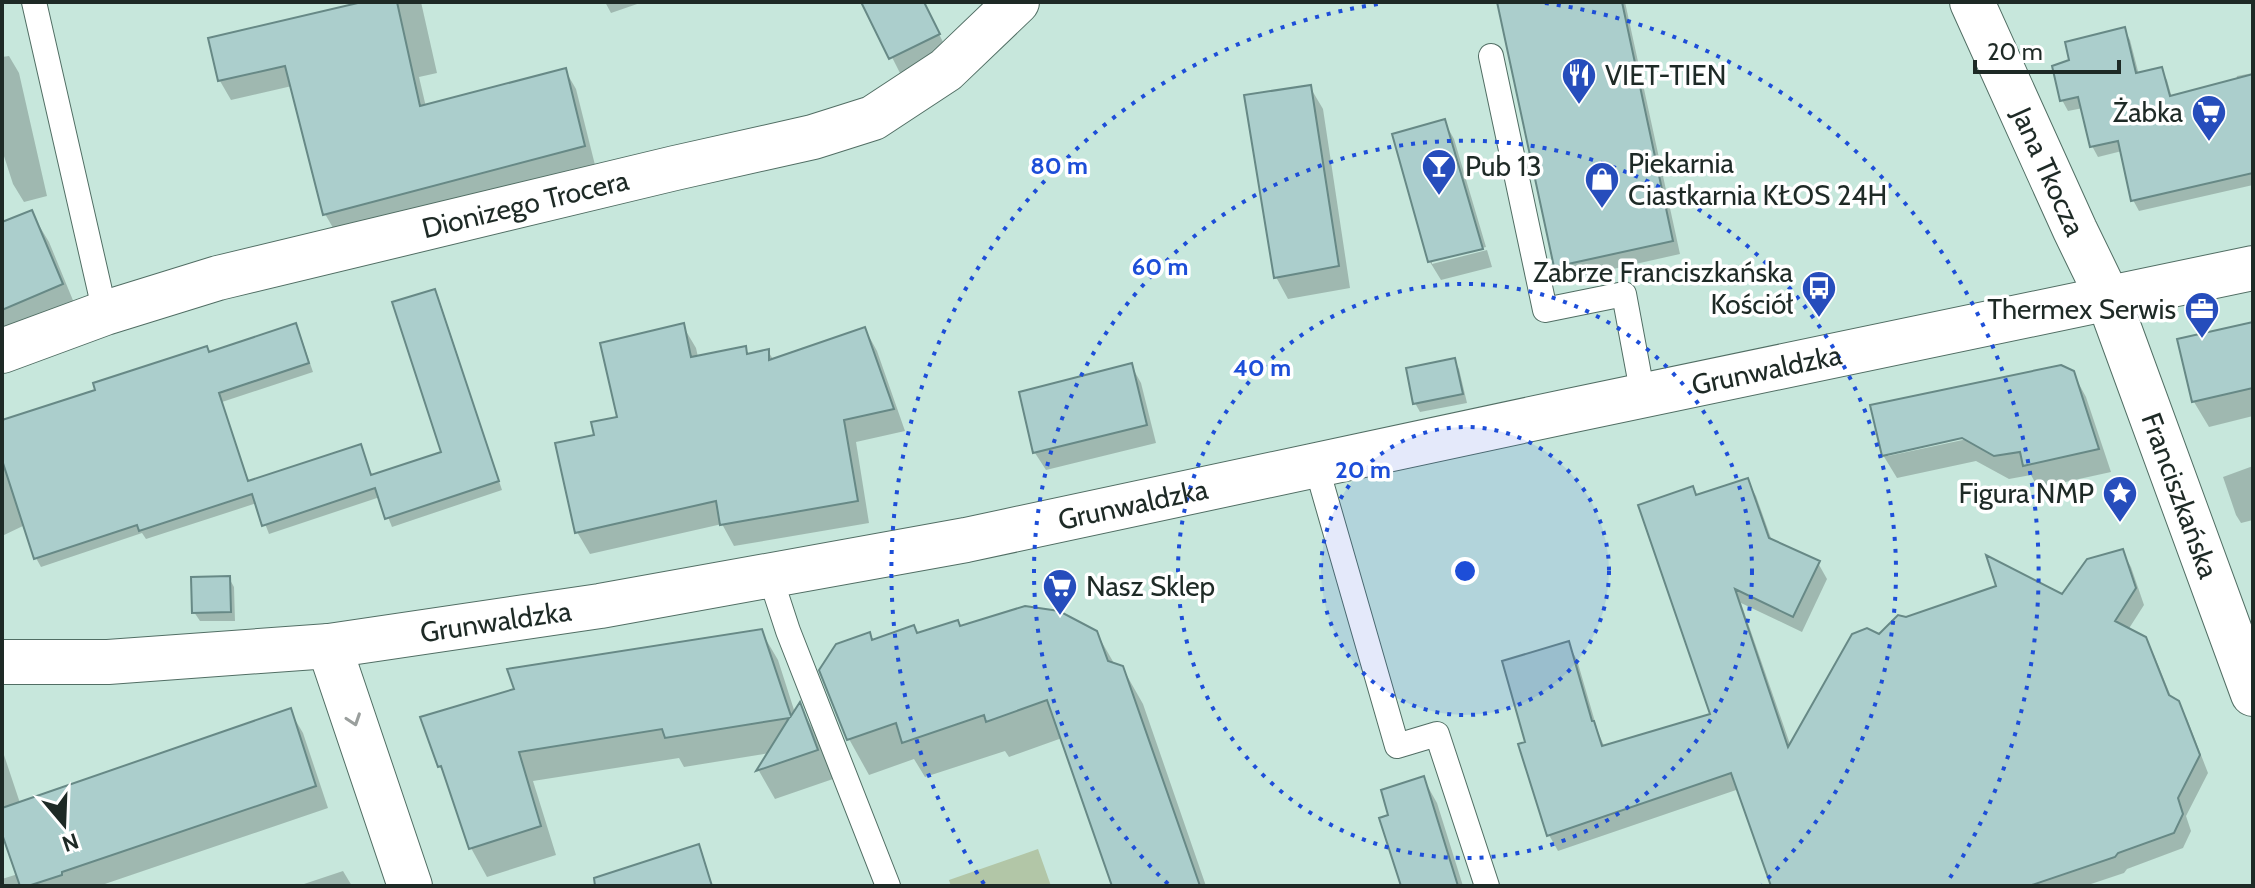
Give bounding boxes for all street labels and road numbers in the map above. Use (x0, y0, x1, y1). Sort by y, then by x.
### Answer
street label: Jana Tkocza (2004, 101, 2093, 242)
street label: Dionizego Trocera (418, 163, 632, 245)
street label: Grunwaldzka (1689, 337, 1845, 402)
street label: Franciszkańska (2134, 408, 2226, 583)
street label: Grunwaldzka (1055, 472, 1211, 537)
street label: Grunwaldzka (418, 593, 574, 649)

